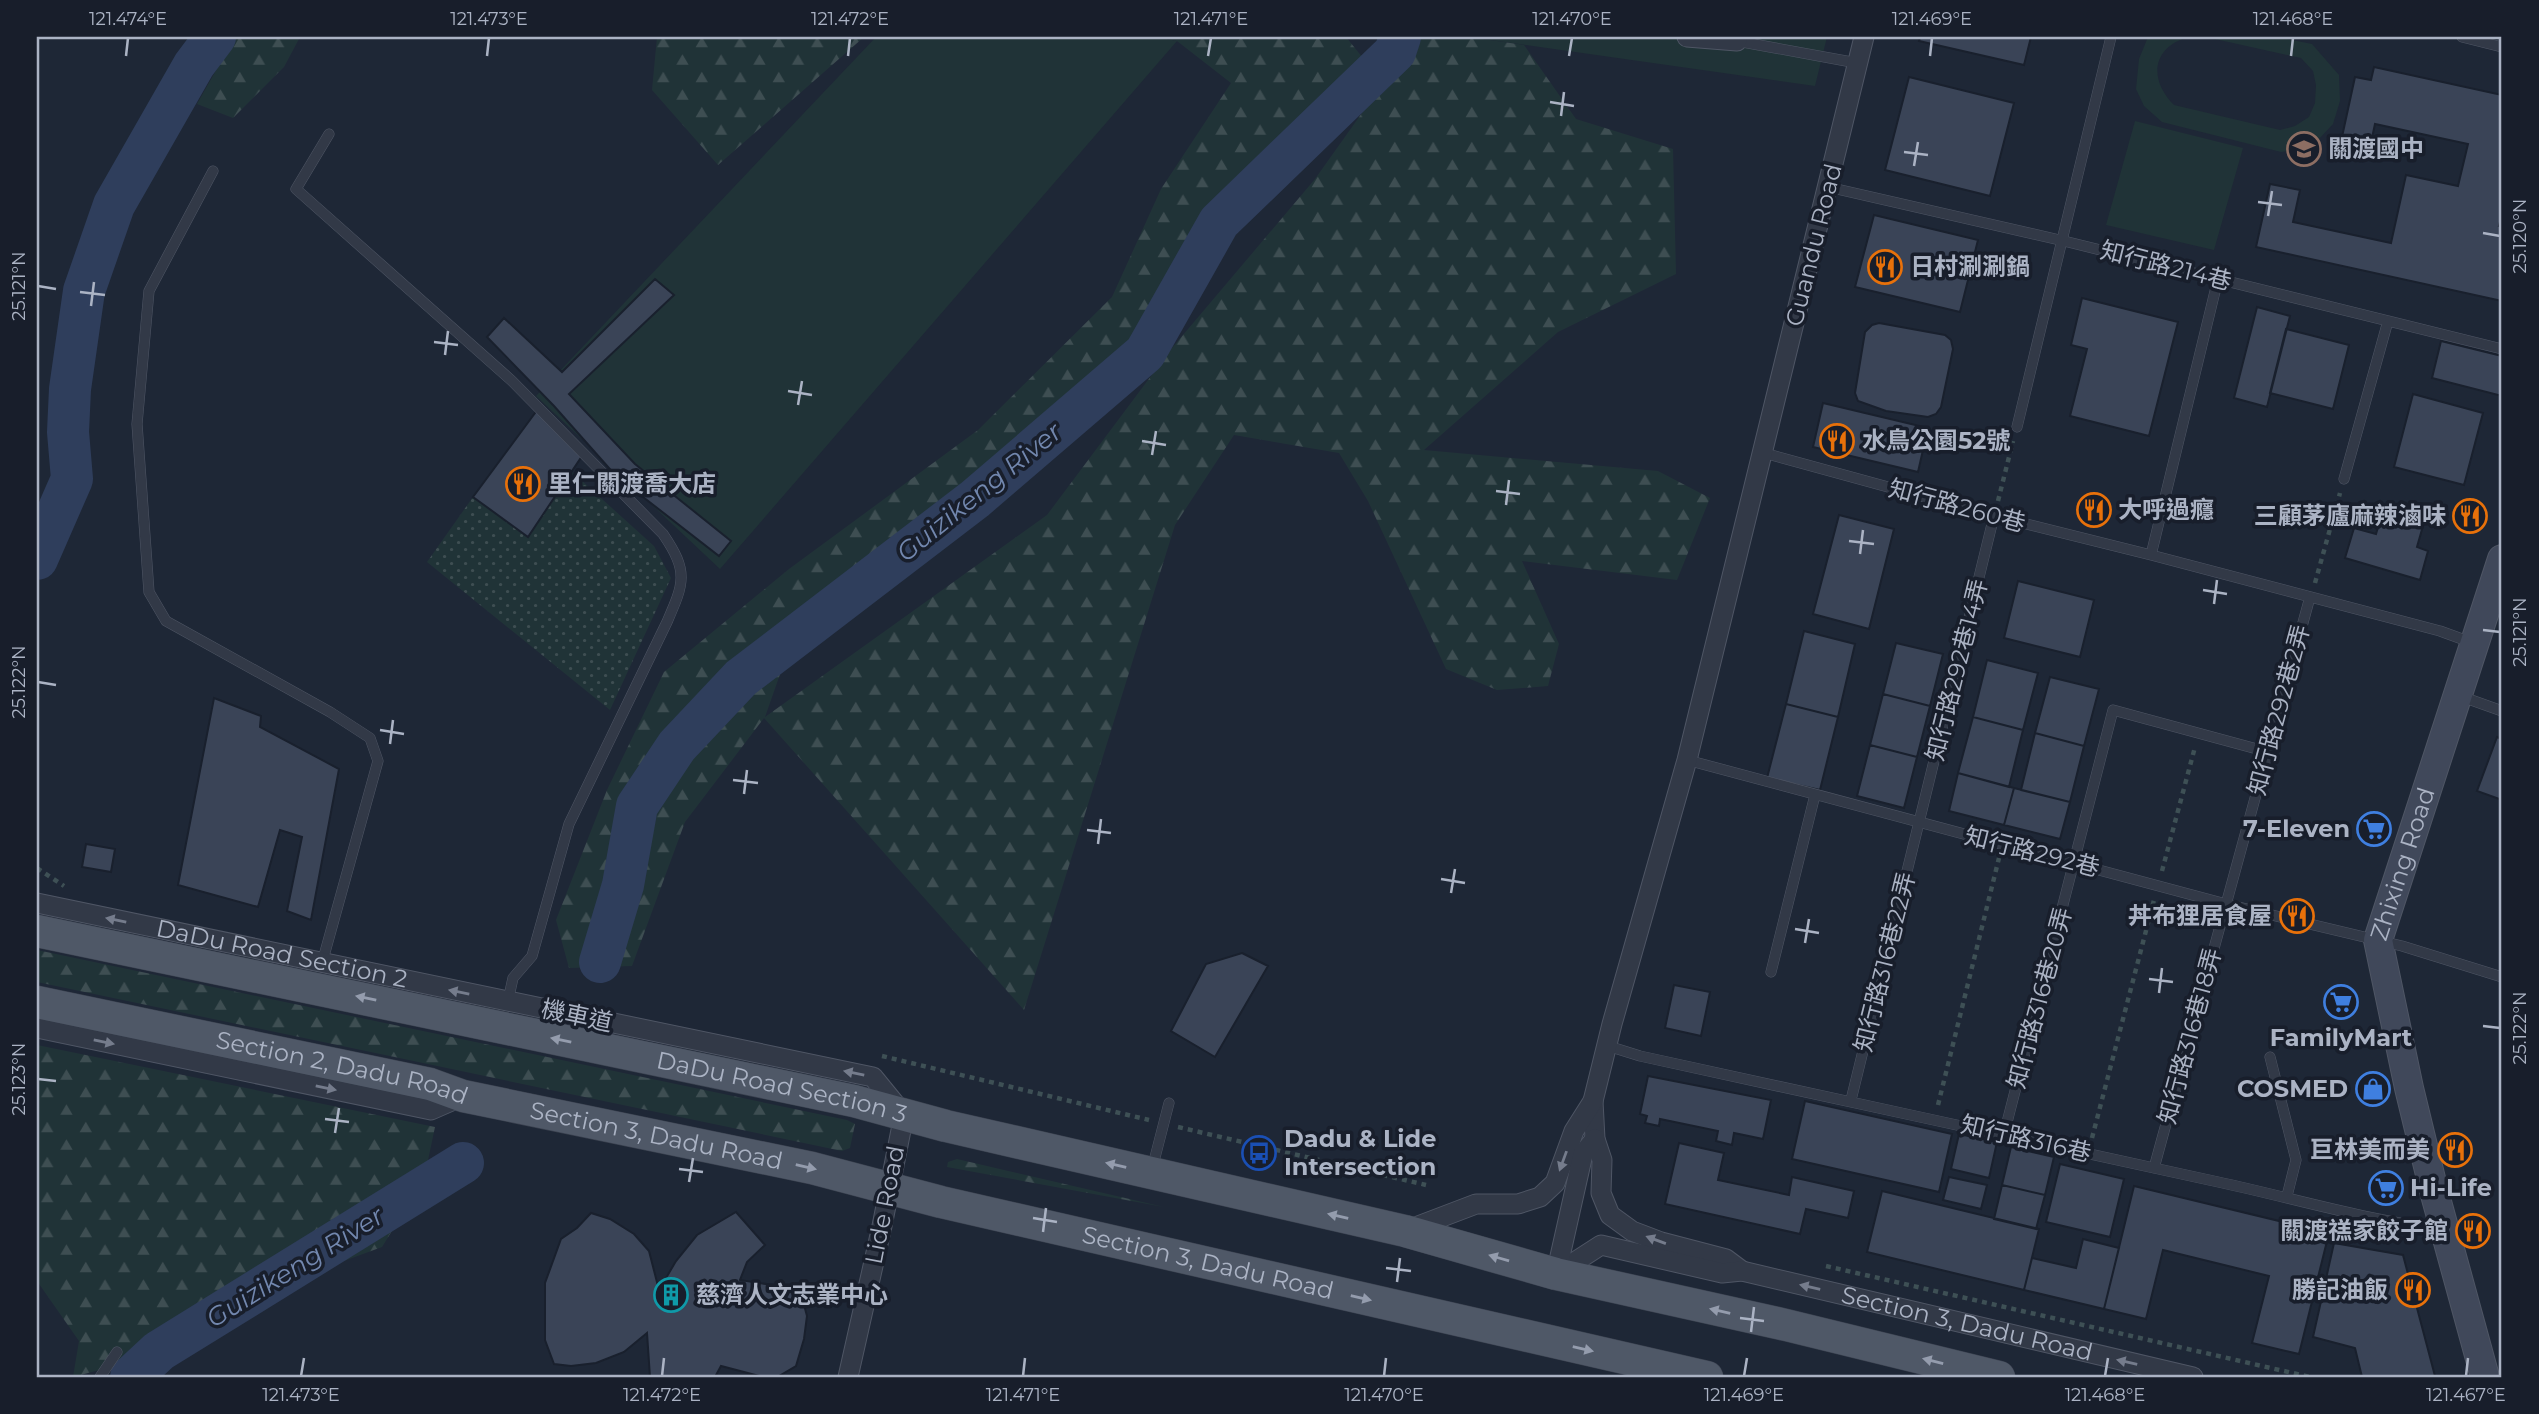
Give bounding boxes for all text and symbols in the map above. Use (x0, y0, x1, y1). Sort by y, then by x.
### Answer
text: 121.474°E (89, 8, 167, 30)
text: 121.473°E (450, 8, 528, 30)
text: 121.472°E (811, 8, 889, 30)
text: 121.471°E (1174, 8, 1248, 30)
text: 121.470°E (1532, 8, 1612, 30)
text: 121.469°E (1892, 8, 1972, 30)
text: 121.468°E (2253, 8, 2333, 30)
school or university icon: 關渡國中 (2285, 130, 2323, 168)
place label: 關渡國中 (2328, 134, 2424, 163)
street label: Guandu Road (1779, 161, 1848, 329)
text: 25.120°N (2509, 199, 2531, 273)
street label: 知行路214巷 (2098, 235, 2235, 296)
restaurant icon: 日村涮涮鍋 (1866, 248, 1904, 286)
text: 25.121°N (8, 251, 30, 321)
place label: 日村涮涮鍋 (1910, 252, 2030, 281)
water label: Guizikeng River (890, 415, 1068, 568)
restaurant icon: 水鳥公園52號 (1818, 422, 1856, 460)
place label: 水鳥公園52號 (1862, 426, 2010, 455)
restaurant icon: 里仁關渡喬大店 (504, 465, 542, 503)
place label: 里仁關渡喬大店 (548, 469, 716, 498)
street label: 知行路260巷 (1886, 473, 2029, 538)
restaurant icon: 大呼過癮 (2075, 491, 2113, 529)
place label: 大呼過癮 (2118, 495, 2214, 524)
restaurant icon: 三顧茅廬麻辣滷味 (2451, 497, 2489, 535)
place label: 三顧茅廬麻辣滷味 (2254, 501, 2446, 530)
street label: 知行路292巷14弄 (1920, 576, 1993, 764)
text: 25.121°N (2509, 597, 2531, 667)
street label: 知行路292巷2弄 (2242, 621, 2315, 798)
text: 25.122°N (8, 645, 30, 719)
street label: Zhixing Road (2364, 784, 2441, 944)
supermarket icon: 7-Eleven (2355, 810, 2393, 848)
place label: 7-Eleven (2243, 814, 2350, 843)
street label: 知行路292巷 (1962, 821, 2103, 882)
street label: 知行路316巷22弄 (1848, 869, 1921, 1055)
restaurant icon: 丼布狸居食屋 (2278, 897, 2316, 935)
place label: 丼布狸居食屋 (2128, 901, 2272, 930)
street label: 知行路316巷20弄 (2001, 904, 2078, 1092)
street label: DaDu Road Section 2 (154, 913, 410, 994)
one-way arrow (105, 915, 127, 926)
street label: 知行路316巷18弄 (2152, 945, 2227, 1127)
supermarket icon: FamilyMart (2322, 983, 2360, 1021)
one-way arrow (448, 986, 470, 997)
text: 25.122°N (2509, 991, 2531, 1065)
one-way arrow (355, 993, 377, 1004)
street label: 機車道 (539, 994, 615, 1037)
place label: FamilyMart (2270, 1023, 2413, 1052)
street label: Section 2, Dadu Road (214, 1025, 472, 1111)
one-way arrow (550, 1035, 572, 1046)
one-way arrow (93, 1037, 115, 1048)
text: 25.123°N (8, 1043, 30, 1115)
street label: DaDu Road Section 3 (654, 1045, 910, 1129)
one-way arrow (843, 1068, 865, 1079)
shop icon: COSMED (2354, 1070, 2392, 1108)
place label: COSMED (2237, 1074, 2348, 1103)
one-way arrow (315, 1083, 337, 1094)
street label: Section 3, Dadu Road (528, 1095, 785, 1176)
street label: 知行路316巷 (1958, 1109, 2094, 1168)
place label: Dadu & Lide Intersection (1284, 1124, 1436, 1181)
restaurant icon: 巨林美而美 (2436, 1131, 2474, 1169)
bus stop icon: Dadu & Lide Intersection (1240, 1134, 1278, 1172)
place label: 巨林美而美 (2310, 1135, 2430, 1164)
street label: Lide Road (859, 1143, 910, 1267)
one-way arrow (1557, 1151, 1568, 1172)
one-way arrow (1105, 1159, 1127, 1170)
one-way arrow (795, 1162, 817, 1173)
supermarket icon: Hi-Life (2367, 1169, 2405, 1207)
place label: Hi-Life (2410, 1173, 2492, 1202)
water label: Guizikeng River (200, 1199, 390, 1334)
one-way arrow (1327, 1210, 1349, 1221)
restaurant icon: 關渡禚家餃子館 (2454, 1212, 2492, 1250)
place label: 關渡禚家餃子館 (2280, 1216, 2448, 1245)
street label: Section 3, Dadu Road (1079, 1220, 1336, 1305)
one-way arrow (1645, 1234, 1666, 1245)
one-way arrow (1488, 1252, 1509, 1262)
restaurant icon: 勝記油飯 (2394, 1271, 2432, 1309)
place label: 勝記油飯 (2292, 1275, 2388, 1304)
building icon: 慈濟人文志業中心 (652, 1276, 690, 1314)
place label: 慈濟人文志業中心 (696, 1280, 888, 1309)
street label: Section 3, Dadu Road (1839, 1280, 2096, 1367)
one-way arrow (1799, 1281, 1821, 1292)
one-way arrow (1350, 1293, 1372, 1304)
one-way arrow (1709, 1305, 1731, 1316)
one-way arrow (1572, 1344, 1594, 1355)
one-way arrow (1922, 1355, 1944, 1366)
one-way arrow (2116, 1356, 2138, 1367)
text: 121.473°E (262, 1384, 340, 1406)
text: 121.472°E (623, 1384, 701, 1406)
text: 121.471°E (986, 1384, 1060, 1406)
text: 121.470°E (1344, 1384, 1424, 1406)
text: 121.469°E (1704, 1384, 1784, 1406)
text: 121.468°E (2065, 1384, 2145, 1406)
text: 121.467°E (2426, 1384, 2506, 1406)

